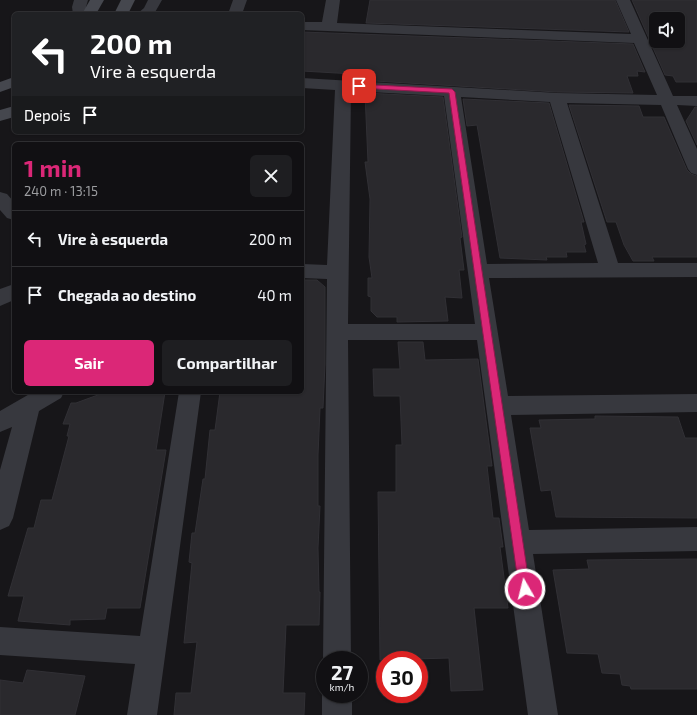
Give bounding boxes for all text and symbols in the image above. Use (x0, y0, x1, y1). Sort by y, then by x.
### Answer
map controls (649, 12, 685, 48)
button: sound (649, 12, 685, 48)
text: 200 m (90, 26, 172, 60)
icon: left (24, 28, 76, 80)
text: Vire à esquerda (90, 60, 216, 82)
pin (342, 69, 376, 103)
icon: arrive (348, 75, 370, 97)
icon: arrive (79, 104, 101, 126)
text: Depois (24, 106, 71, 124)
text: 1 min (24, 153, 82, 182)
button: close (250, 155, 292, 197)
text: 240 m · 13:15 (24, 183, 98, 199)
icon: left (24, 228, 46, 250)
text: Vire à esquerda (58, 230, 168, 248)
text: 200 m (249, 230, 292, 248)
icon: arrive (24, 284, 46, 306)
text: Chegada ao destino (58, 286, 196, 304)
text: 40 m (257, 286, 292, 304)
button: Sair (24, 340, 154, 386)
button: Compartilhar (162, 340, 292, 386)
position arrow (504, 568, 546, 610)
speed limit sign: 30 (376, 651, 428, 703)
text: 27 (331, 660, 353, 684)
text: km/h (330, 681, 354, 693)

